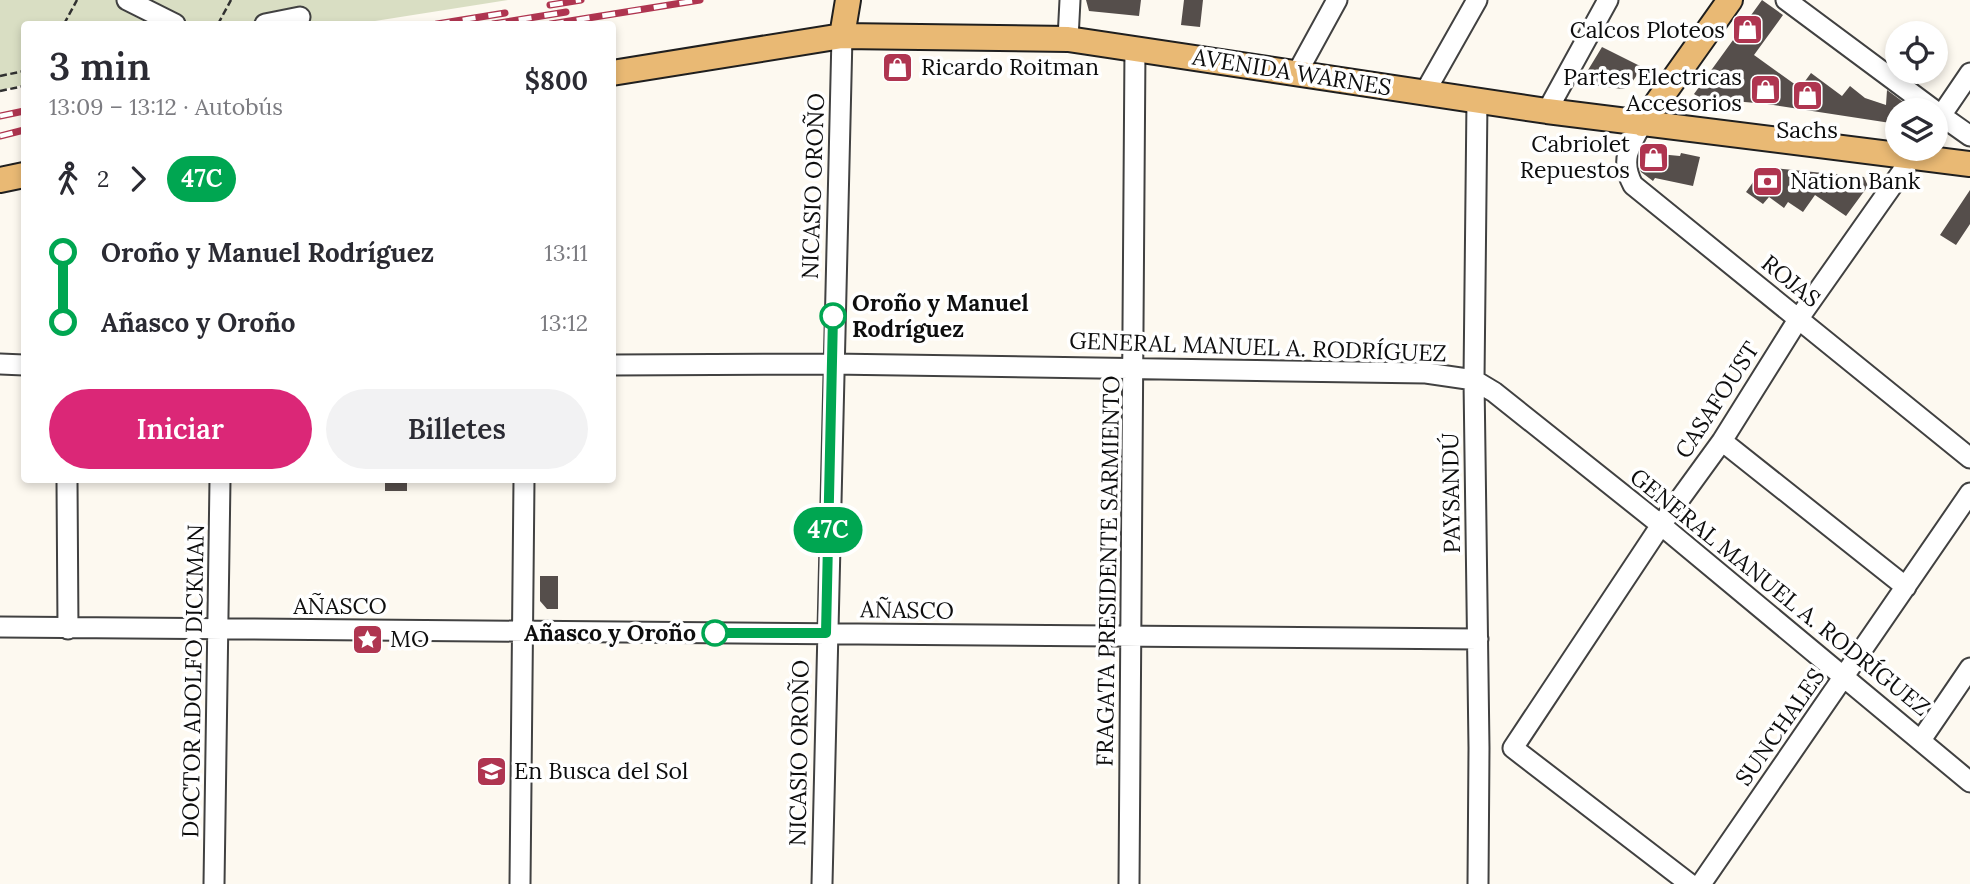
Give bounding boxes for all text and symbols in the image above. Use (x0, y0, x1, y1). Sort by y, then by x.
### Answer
shop icon: Calcos Ploteos (1731, 13, 1765, 47)
place label: Calcos Ploteos (1570, 15, 1725, 44)
map controls (1885, 21, 1948, 161)
button: locate (1885, 21, 1948, 84)
street label: AVENIDA WARNES (1190, 41, 1394, 102)
text: 3 min (49, 42, 151, 90)
shop icon: Ricardo Roitman (881, 50, 915, 84)
place label: Ricardo Roitman (921, 52, 1099, 81)
place label: Partes Electricas Accesorios (1563, 62, 1742, 117)
text: $800 (525, 64, 588, 97)
shop icon: Partes Electricas Accesorios (1748, 73, 1782, 107)
shop icon: Sachs (1790, 79, 1824, 113)
text: 13:09 – 13:12 · Autobús (49, 92, 283, 121)
street label: NICASIO OROÑO (795, 92, 830, 280)
button: layers (1885, 98, 1948, 161)
place label: Sachs (1776, 115, 1838, 144)
place label: Cabriolet Repuestos (1520, 129, 1630, 184)
shop icon: Cabriolet Repuestos (1636, 140, 1670, 174)
icon: walk (49, 160, 87, 198)
icon: forward (119, 160, 157, 198)
text: 47C (181, 163, 222, 194)
text: 2 (97, 164, 109, 193)
bank icon: Nation Bank (1750, 164, 1784, 198)
place label: Nation Bank (1790, 166, 1921, 195)
text: Oroño y Manuel Rodríguez (101, 236, 434, 269)
text: 13:11 (544, 238, 588, 267)
street label: ROJAS (1756, 248, 1827, 313)
place label: Oroño y Manuel Rodríguez (852, 288, 1029, 343)
marker: Oroño y Manuel Rodríguez (820, 303, 846, 329)
text: Añasco y Oroño (101, 306, 296, 339)
text: 13:12 (540, 308, 588, 337)
street label: GENERAL MANUEL A. RODRÍGUEZ (1069, 325, 1447, 368)
street label: CASAFOUST (1668, 336, 1765, 464)
street label: FRAGATA PRESIDENTE SARMIENTO (1090, 375, 1125, 767)
button: Iniciar (49, 389, 312, 469)
button: Billetes (326, 389, 588, 469)
street label: PAYSANDÚ (1435, 432, 1466, 554)
street label: GENERAL MANUEL A. RODRÍGUEZ (1624, 462, 1936, 722)
line badge: 47C (788, 507, 868, 553)
text: 47C (808, 514, 848, 545)
street label: DOCTOR ADOLFO DICKMAN (175, 524, 210, 838)
street label: AÑASCO (292, 591, 387, 620)
street label: AÑASCO (859, 594, 954, 625)
place label: Añasco y Oroño (524, 618, 696, 647)
marker: Añasco y Oroño (702, 620, 728, 646)
place icon: MO (350, 622, 384, 656)
place label: MO (390, 624, 429, 653)
street label: NICASIO OROÑO (782, 660, 815, 846)
street label: SUNCHALES (1728, 662, 1831, 791)
school or university icon: En Busca del Sol (474, 754, 508, 788)
place label: En Busca del Sol (514, 756, 688, 785)

